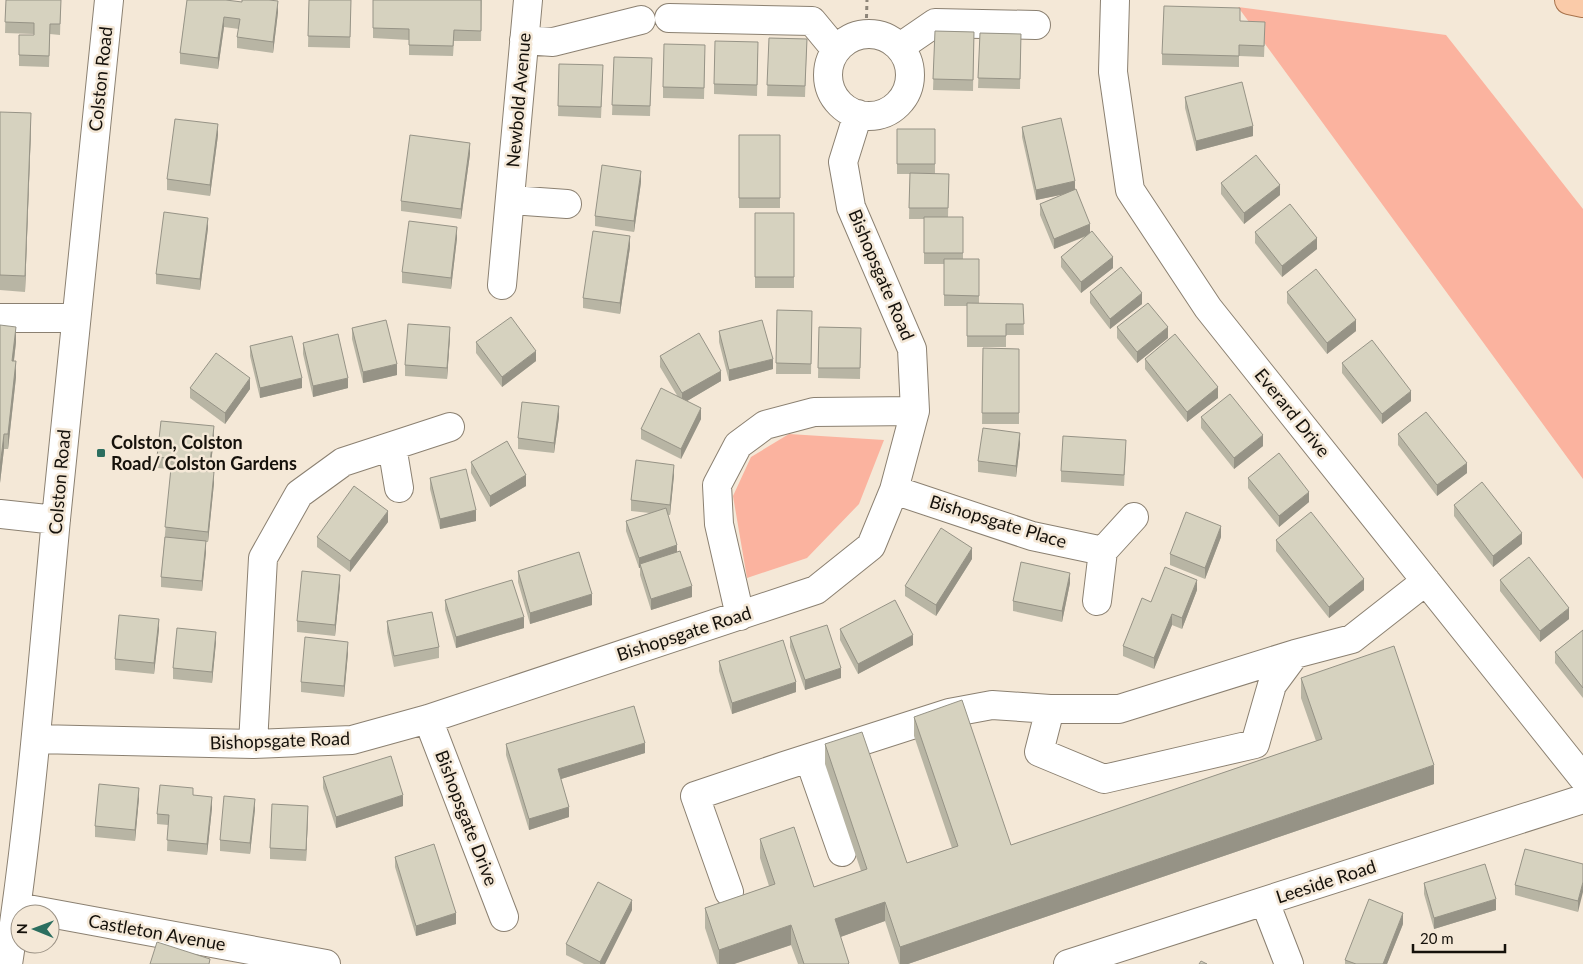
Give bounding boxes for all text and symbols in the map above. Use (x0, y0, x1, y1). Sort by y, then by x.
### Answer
street label: Colston Road (84, 25, 116, 132)
street label: Newbold Avenue (501, 32, 535, 168)
street label: Bishopsgate Road (844, 206, 919, 343)
street label: Everard Drive (1250, 364, 1335, 461)
street label: Colston Road (43, 429, 75, 535)
place label: Colston, Colston Road/ Colston Gardens (111, 431, 297, 474)
marker: Colston, Colston Road/ Colston Gardens (95, 447, 107, 459)
street label: Bishopsgate Place (927, 490, 1070, 552)
street label: Bishopsgate Road (614, 601, 754, 665)
street label: Bishopsgate Road (209, 727, 350, 753)
street label: Bishopsgate Drive (431, 747, 503, 888)
street label: Leeside Road (1273, 855, 1378, 908)
north arrow (10, 904, 60, 954)
street label: Castleton Avenue (87, 909, 228, 955)
scale bar (1413, 922, 1506, 954)
text: N (13, 923, 30, 934)
text: 20 m (1420, 929, 1454, 947)

